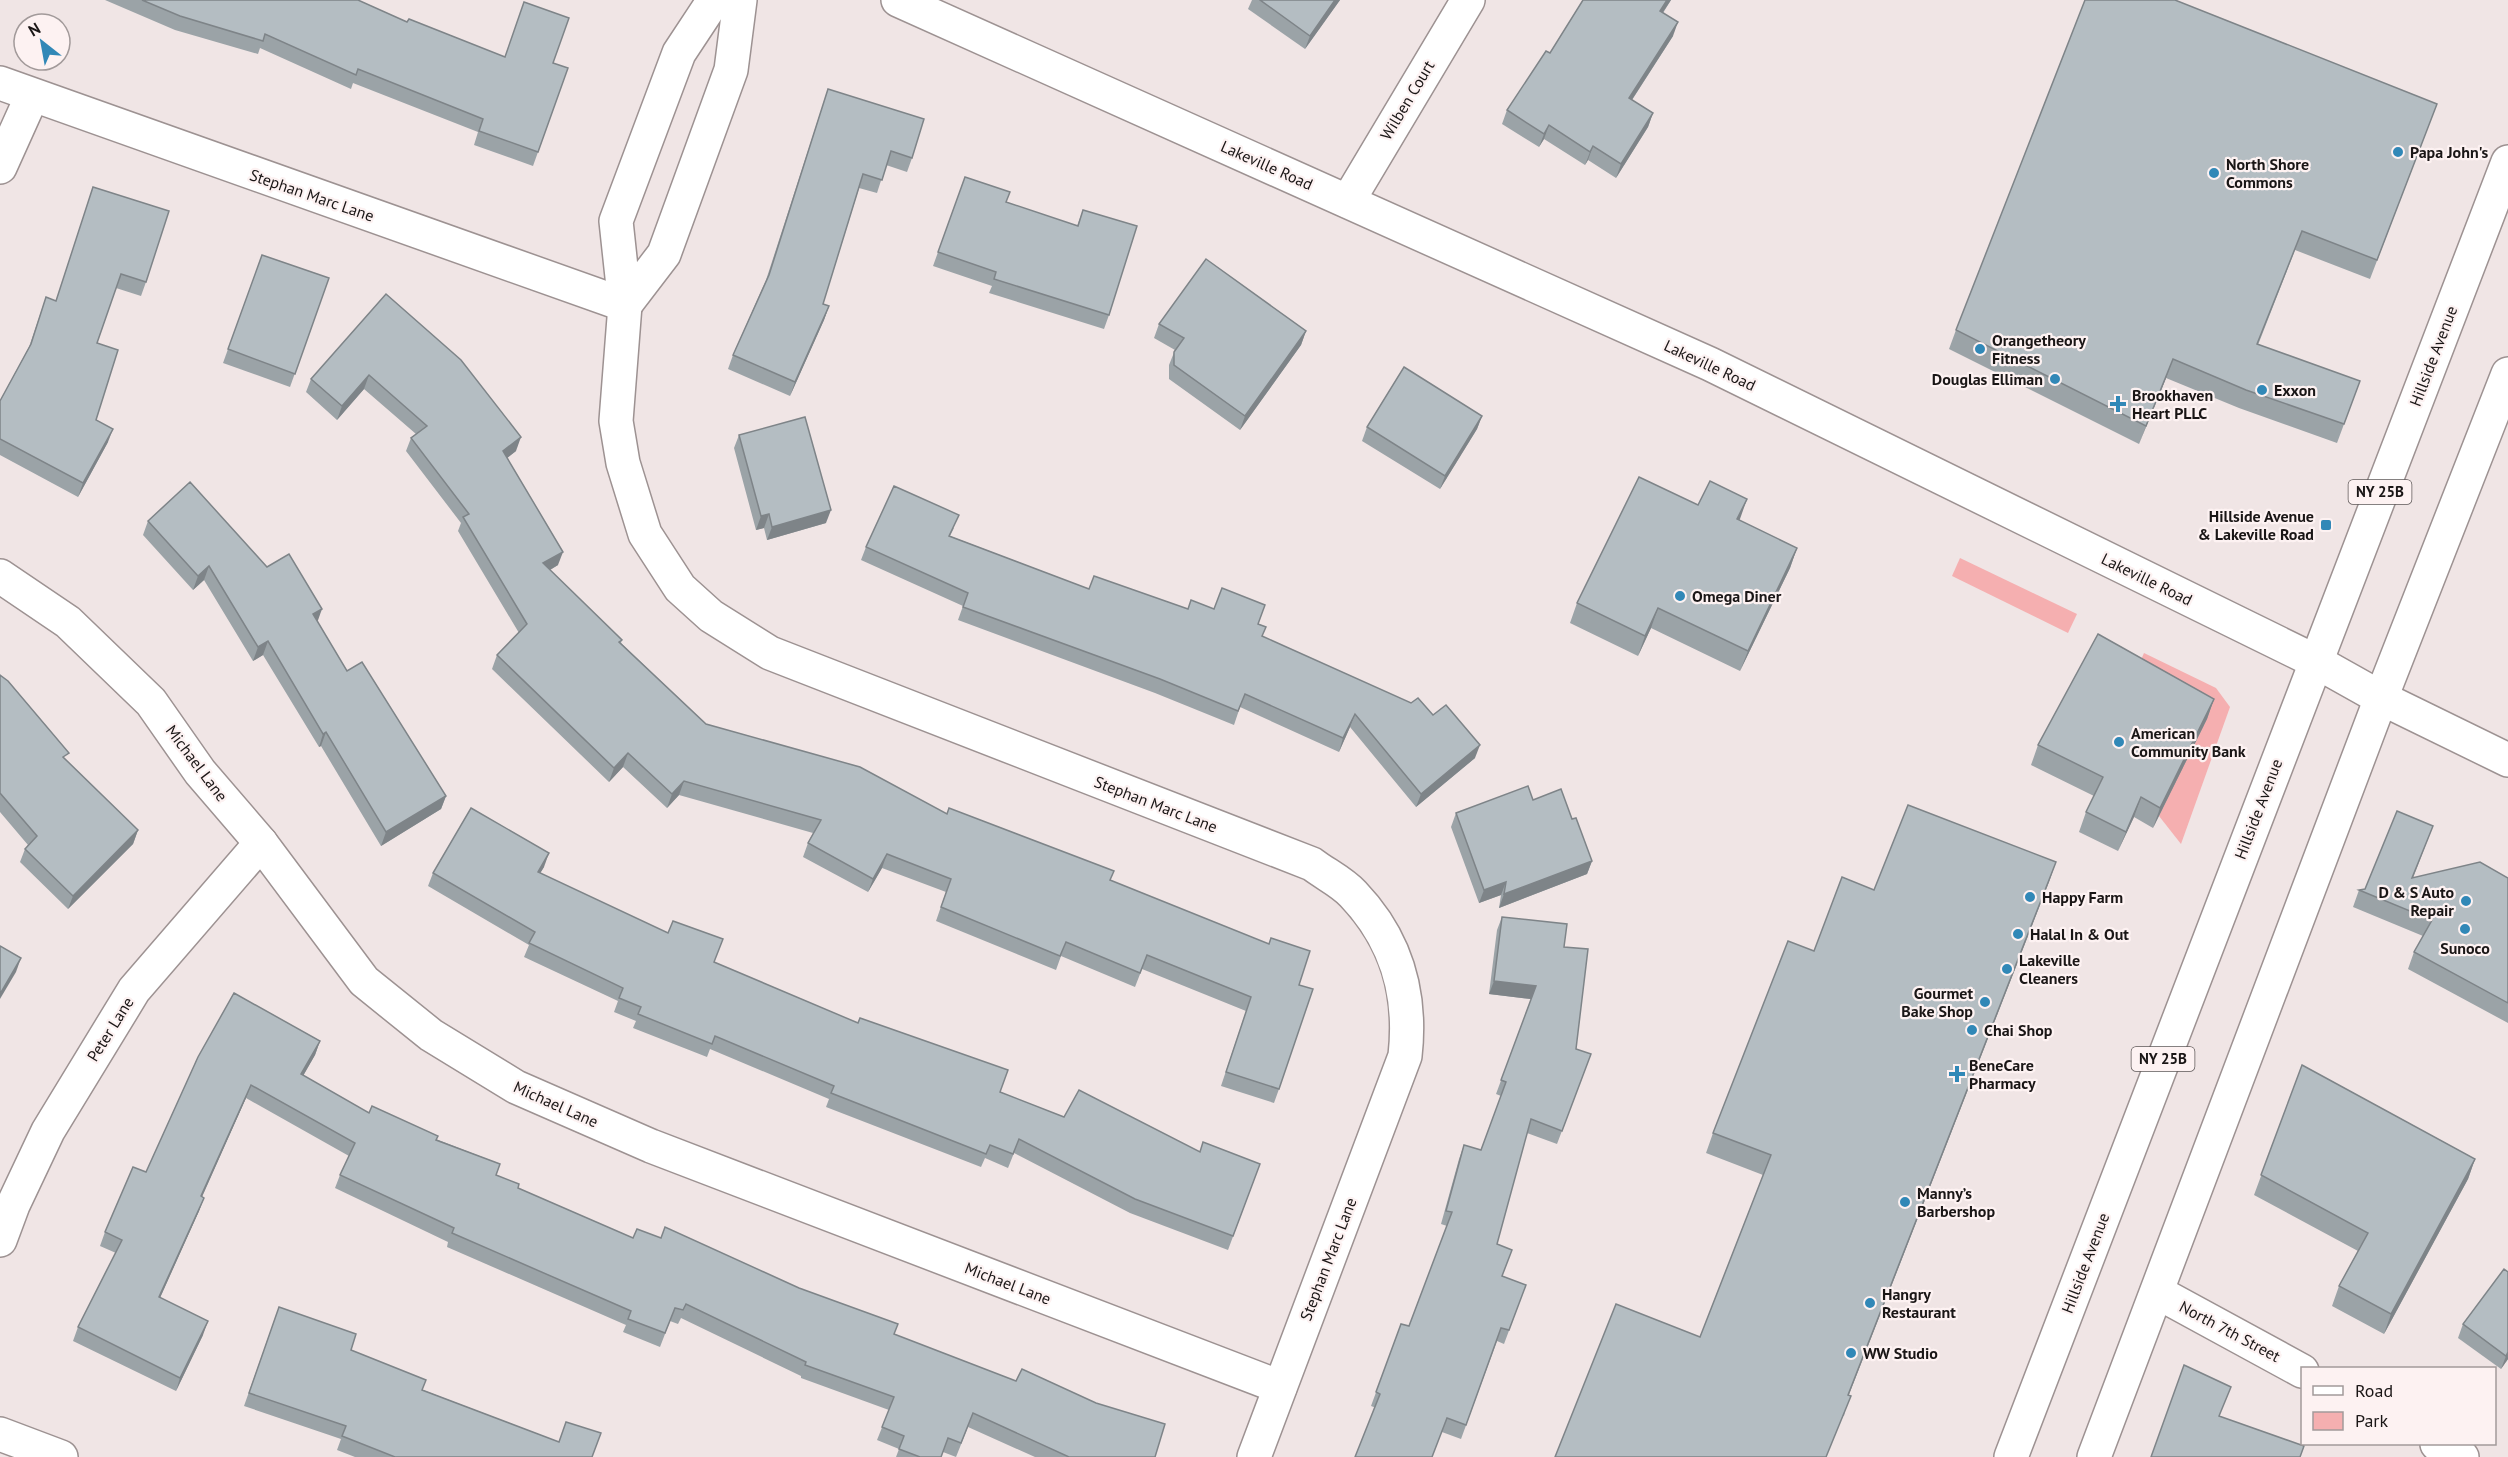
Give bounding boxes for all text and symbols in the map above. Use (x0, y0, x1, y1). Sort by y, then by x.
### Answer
north arrow (12, 12, 72, 72)
text: N (25, 18, 44, 40)
street label: Wilben Court (1375, 56, 1439, 143)
street label: Lakeville Road (1218, 136, 1316, 194)
place label: Papa John's (2410, 142, 2489, 162)
marker: Papa John's (2391, 145, 2405, 159)
place label: North Shore Commons (2226, 154, 2309, 192)
street label: Stephan Marc Lane (247, 164, 377, 226)
marker: North Shore Commons (2207, 166, 2221, 180)
street label: Hillside Avenue (2405, 303, 2461, 409)
place label: Orangetheory Fitness (1992, 330, 2086, 368)
street label: Lakeville Road (1661, 335, 1759, 395)
marker: Orangetheory Fitness (1973, 342, 1987, 356)
place label: Douglas Elliman (1932, 369, 2043, 389)
marker: Douglas Elliman (2048, 372, 2062, 386)
place label: Exxon (2274, 380, 2316, 400)
marker: Exxon (2255, 383, 2269, 397)
place label: Brookhaven Heart PLLC (2132, 385, 2213, 423)
marker: Brookhaven Heart PLLC (2109, 395, 2127, 413)
road number: NY 25B (2348, 480, 2412, 504)
place label: Hillside Avenue & Lakeville Road (2198, 506, 2314, 544)
marker: Hillside Avenue & Lakeville Road (2319, 518, 2333, 532)
street label: Lakeville Road (2098, 548, 2196, 610)
place label: Omega Diner (1692, 586, 1782, 606)
marker: Omega Diner (1673, 589, 1687, 603)
street label: Michael Lane (162, 721, 232, 805)
place label: American Community Bank (2131, 723, 2246, 761)
marker: American Community Bank (2112, 735, 2126, 749)
street label: Hillside Avenue (2230, 756, 2286, 862)
street label: Stephan Marc Lane (1092, 771, 1220, 837)
place label: D & S Auto Repair (2378, 882, 2454, 920)
place label: Happy Farm (2042, 887, 2123, 907)
marker: Happy Farm (2023, 890, 2037, 904)
marker: D & S Auto Repair (2459, 894, 2473, 908)
marker: Sunoco (2458, 922, 2472, 936)
place label: Halal In & Out (2030, 924, 2129, 944)
marker: Halal In & Out (2011, 927, 2025, 941)
place label: Sunoco (2440, 938, 2490, 958)
place label: Lakeville Cleaners (2019, 950, 2080, 988)
marker: Lakeville Cleaners (2000, 962, 2014, 976)
place label: Gourmet Bake Shop (1901, 983, 1973, 1021)
street label: Peter Lane (82, 993, 138, 1065)
marker: Gourmet Bake Shop (1978, 995, 1992, 1009)
place label: Chai Shop (1984, 1020, 2053, 1040)
marker: Chai Shop (1965, 1023, 1979, 1037)
road number: NY 25B (2132, 1047, 2194, 1071)
place label: BeneCare Pharmacy (1969, 1055, 2036, 1093)
marker: BeneCare Pharmacy (1950, 1067, 1964, 1081)
street label: Michael Lane (511, 1076, 601, 1132)
place label: Manny’s Barbershop (1917, 1183, 1995, 1221)
street label: Stephan Marc Lane (1295, 1195, 1361, 1323)
marker: Manny’s Barbershop (1898, 1195, 1912, 1209)
street label: Hillside Avenue (2057, 1210, 2113, 1316)
street label: Michael Lane (962, 1257, 1054, 1309)
place label: Hangry Restaurant (1882, 1284, 1956, 1322)
marker: Hangry Restaurant (1863, 1296, 1877, 1310)
street label: North 7th Street (2176, 1296, 2284, 1366)
place label: WW Studio (1863, 1343, 1938, 1363)
marker: WW Studio (1844, 1346, 1858, 1360)
legend (2301, 1367, 2496, 1445)
text: Road (2355, 1379, 2393, 1402)
text: Park (2355, 1409, 2388, 1432)

